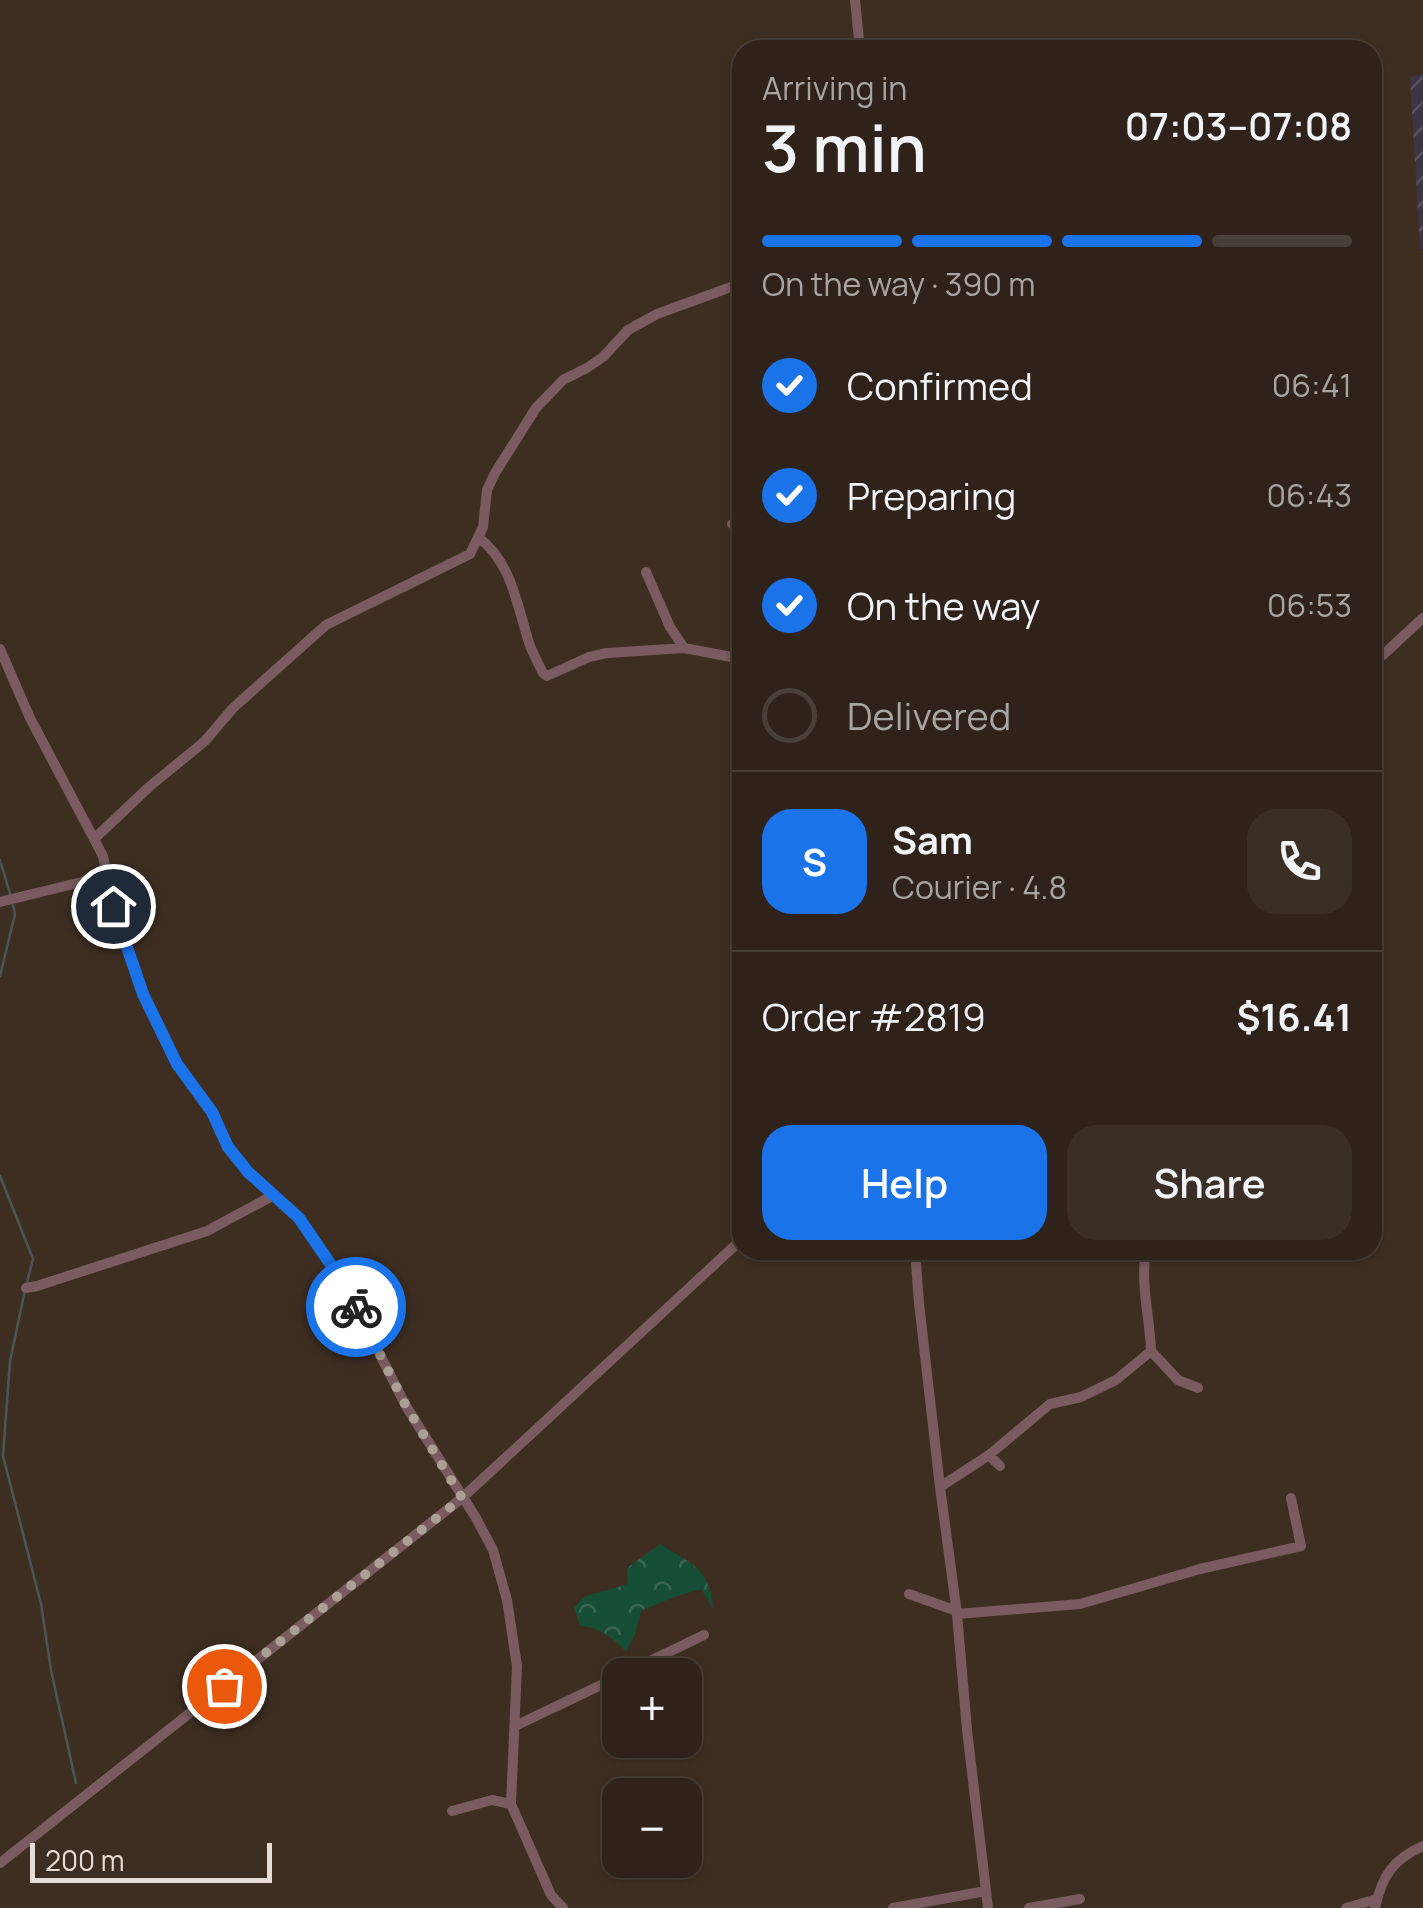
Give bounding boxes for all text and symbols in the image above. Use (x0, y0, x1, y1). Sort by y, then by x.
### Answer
text: Arriving in (762, 66, 907, 110)
text: 07:03–07:08 (1125, 99, 1352, 151)
text: 3 min (762, 103, 927, 192)
text: On the way · 390 m (762, 262, 1035, 306)
icon: check (762, 358, 817, 413)
text: Confirmed (847, 359, 1033, 411)
text: 06:41 (1272, 363, 1352, 407)
icon: check (762, 468, 817, 523)
text: Preparing (847, 469, 1016, 521)
text: 06:43 (1266, 473, 1352, 517)
icon: check (762, 578, 817, 633)
text: On the way (847, 579, 1040, 631)
text: 06:53 (1267, 583, 1352, 627)
text: Delivered (847, 689, 1011, 741)
button: phone (1247, 809, 1352, 914)
text: Sam (892, 813, 973, 865)
text: S (802, 835, 827, 887)
pin (71, 864, 156, 949)
text: Courier · 4.8 (892, 865, 1067, 909)
icon: home (86, 879, 141, 934)
text: Order #2819 (762, 990, 986, 1042)
text: $16.41 (1237, 990, 1352, 1042)
button: Help (762, 1125, 1047, 1240)
button: Share (1067, 1125, 1352, 1240)
courier (306, 1257, 406, 1357)
icon: bike (329, 1280, 384, 1335)
pin (182, 1644, 267, 1729)
map controls (602, 1658, 702, 1878)
button: + (602, 1658, 702, 1758)
icon: bag (197, 1659, 252, 1714)
button: − (602, 1778, 702, 1878)
scale bar (30, 1838, 272, 1882)
text: 200 m (45, 1841, 124, 1879)

